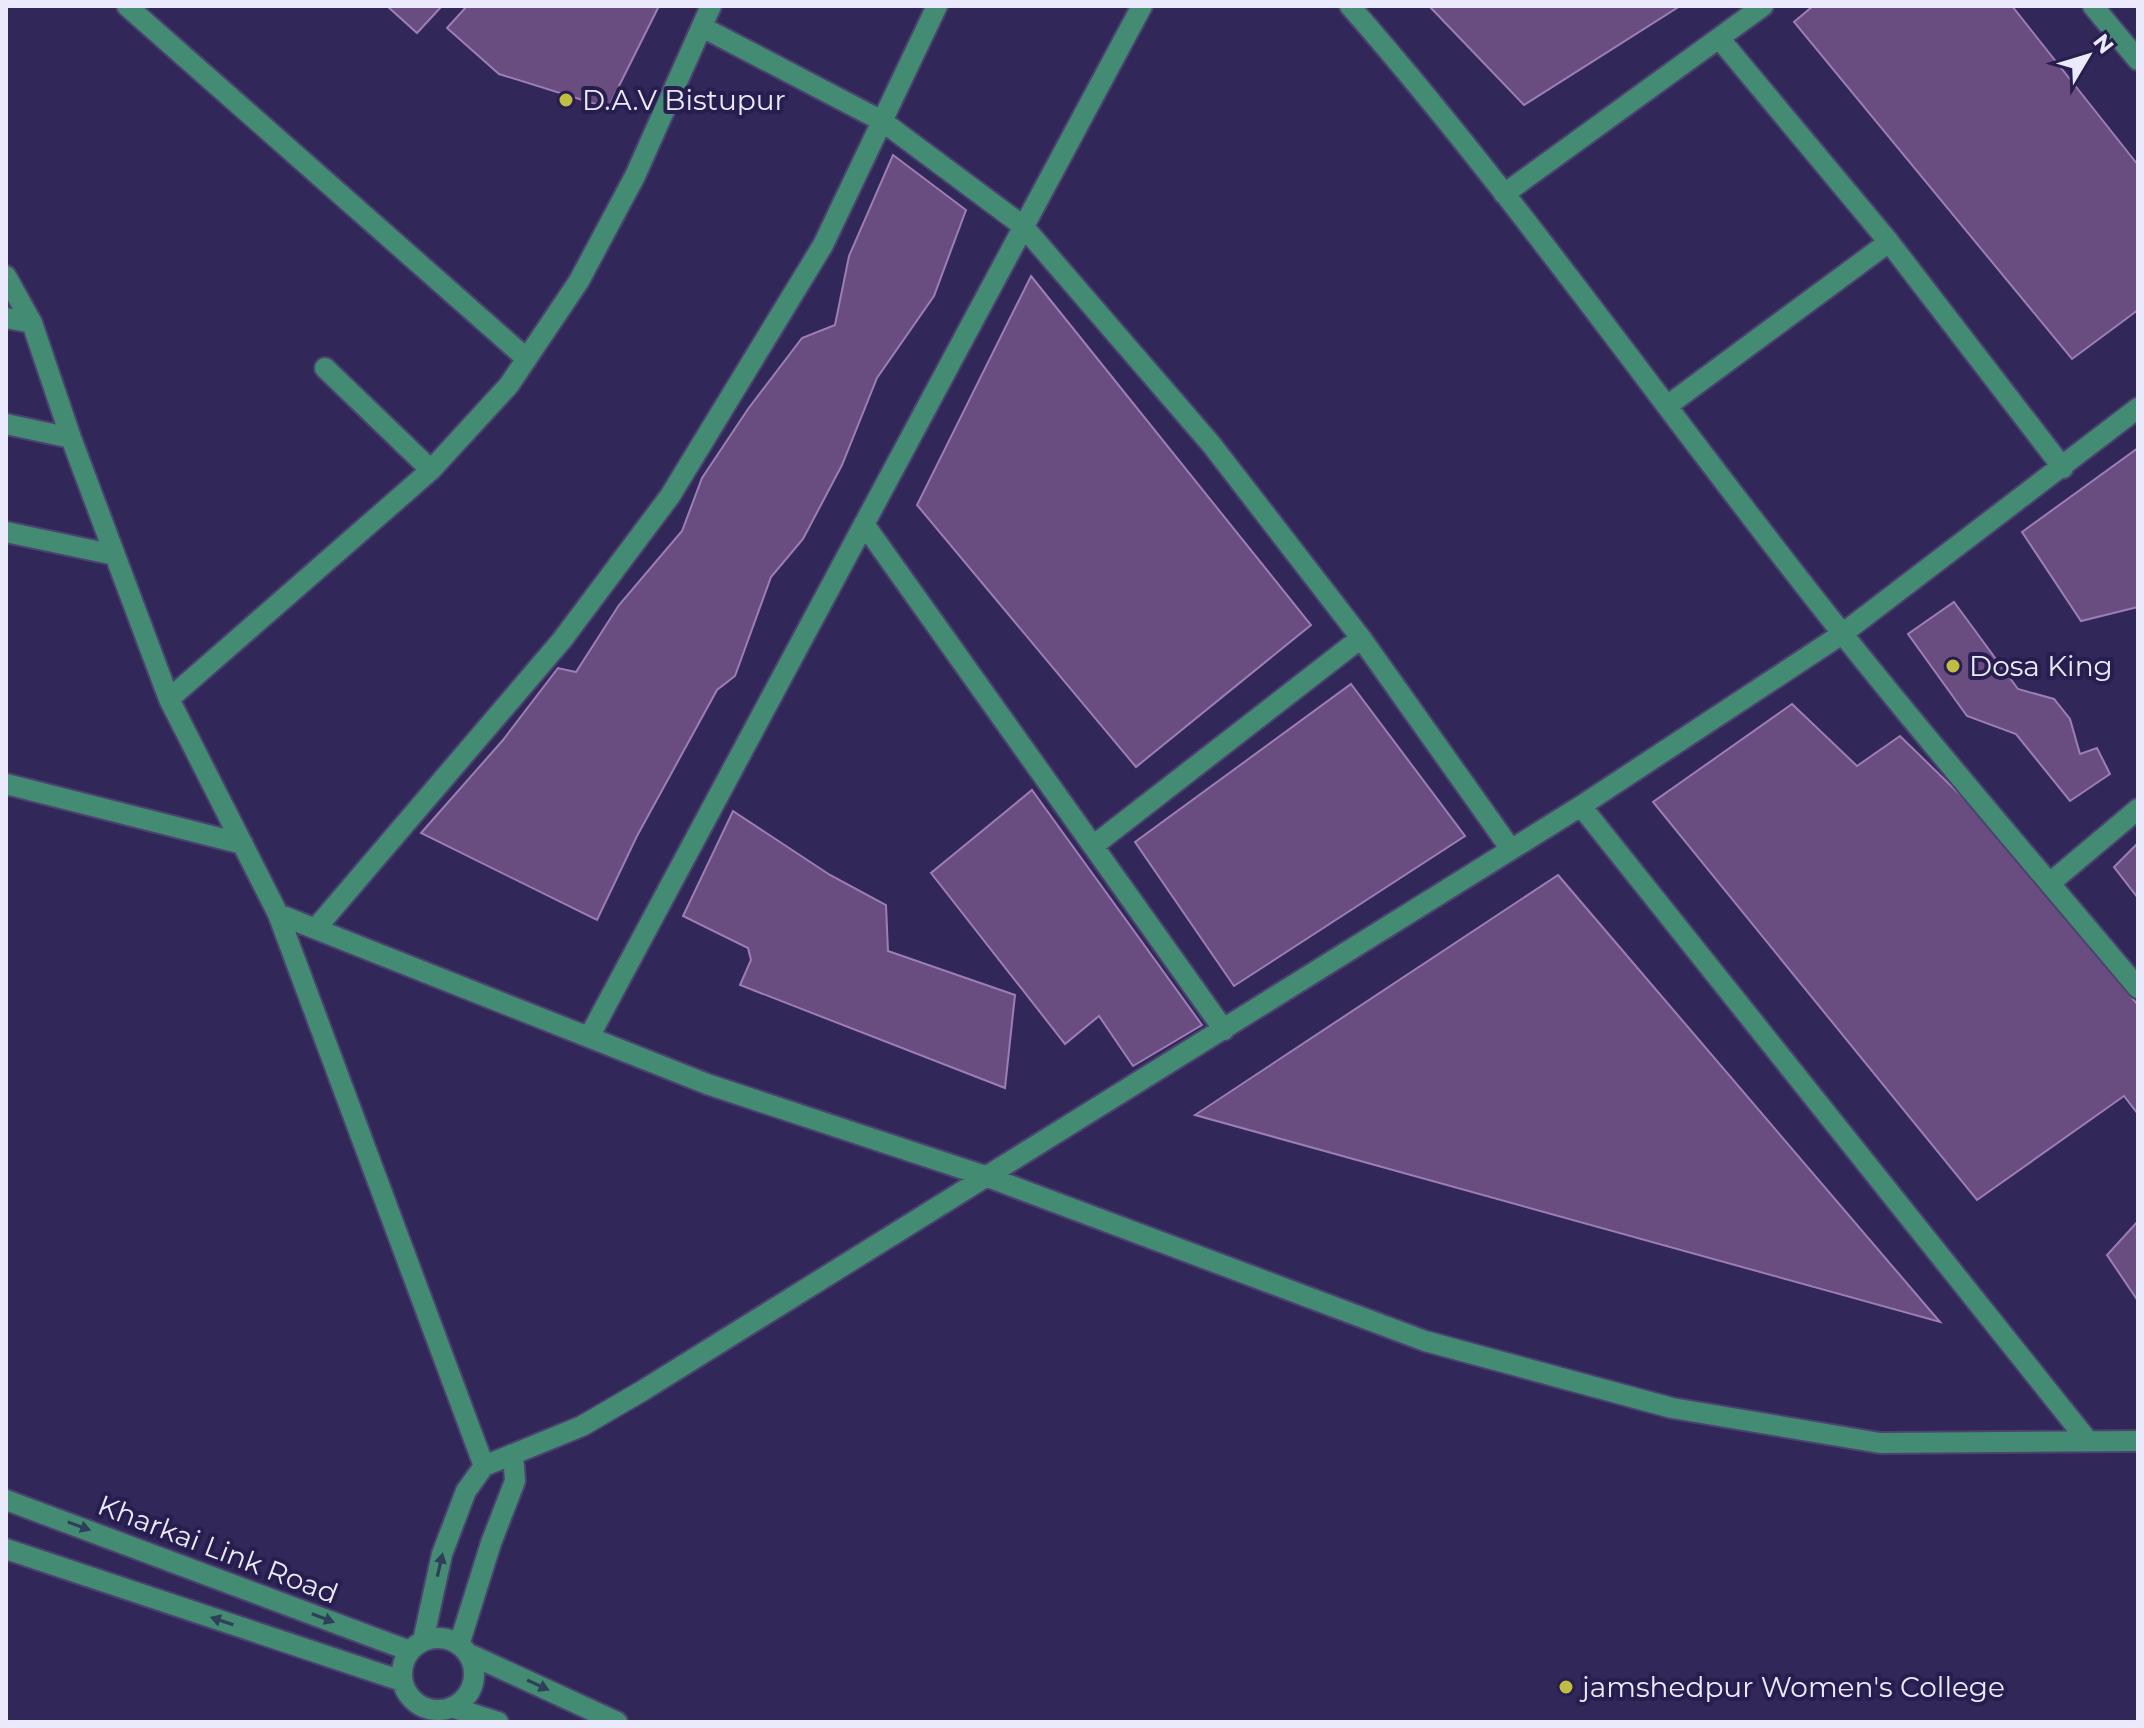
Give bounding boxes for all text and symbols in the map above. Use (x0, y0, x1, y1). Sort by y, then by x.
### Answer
north arrow (2048, 16, 2128, 96)
text: N (2087, 29, 2119, 59)
place label: D.A.V Bistupur (582, 83, 786, 117)
marker: D.A.V Bistupur (557, 91, 575, 109)
place label: Dosa King (1969, 649, 2113, 683)
marker: Dosa King (1944, 657, 1962, 675)
street label: Kharkai Link Road (93, 1488, 343, 1610)
one-way arrow (67, 1521, 91, 1533)
one-way arrow (434, 1552, 447, 1577)
one-way arrow (311, 1612, 335, 1625)
one-way arrow (210, 1614, 234, 1627)
place label: jamshedpur Women's College (1579, 1670, 2005, 1704)
one-way arrow (526, 1678, 550, 1692)
marker: jamshedpur Women's College (1557, 1678, 1575, 1696)

